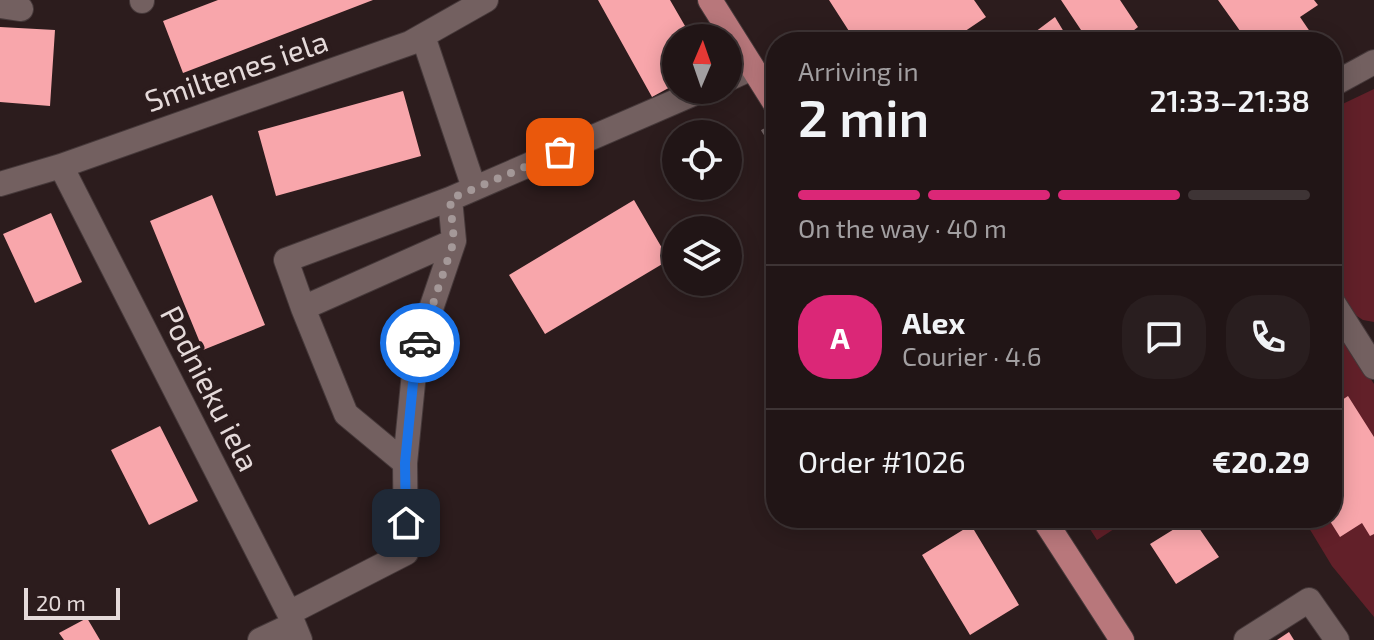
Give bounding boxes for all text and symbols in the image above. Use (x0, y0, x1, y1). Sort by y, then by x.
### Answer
street label: Smiltenes iela (140, 22, 332, 118)
north arrow (662, 24, 742, 104)
map controls (662, 24, 742, 296)
text: Arriving in (798, 55, 919, 86)
text: 21:33–21:38 (1149, 82, 1310, 118)
text: 2 min (798, 85, 929, 147)
pin (526, 118, 594, 186)
button: locate (662, 120, 742, 200)
icon: bag (538, 130, 582, 174)
text: On the way · 40 m (798, 212, 1007, 243)
button: layers (662, 216, 742, 296)
button: chat (1122, 295, 1206, 379)
button: phone (1226, 295, 1310, 379)
street label: Podnieku iela (154, 299, 268, 477)
courier (380, 303, 460, 383)
text: Alex (902, 304, 965, 340)
text: A (830, 319, 850, 355)
icon: car (398, 321, 442, 365)
text: Courier · 4.6 (902, 340, 1042, 371)
text: Order #1026 (798, 443, 966, 479)
text: €20.29 (1212, 443, 1310, 479)
pin (372, 489, 440, 557)
icon: home (384, 501, 428, 545)
scale bar (24, 584, 120, 620)
text: 20 m (36, 589, 86, 615)

